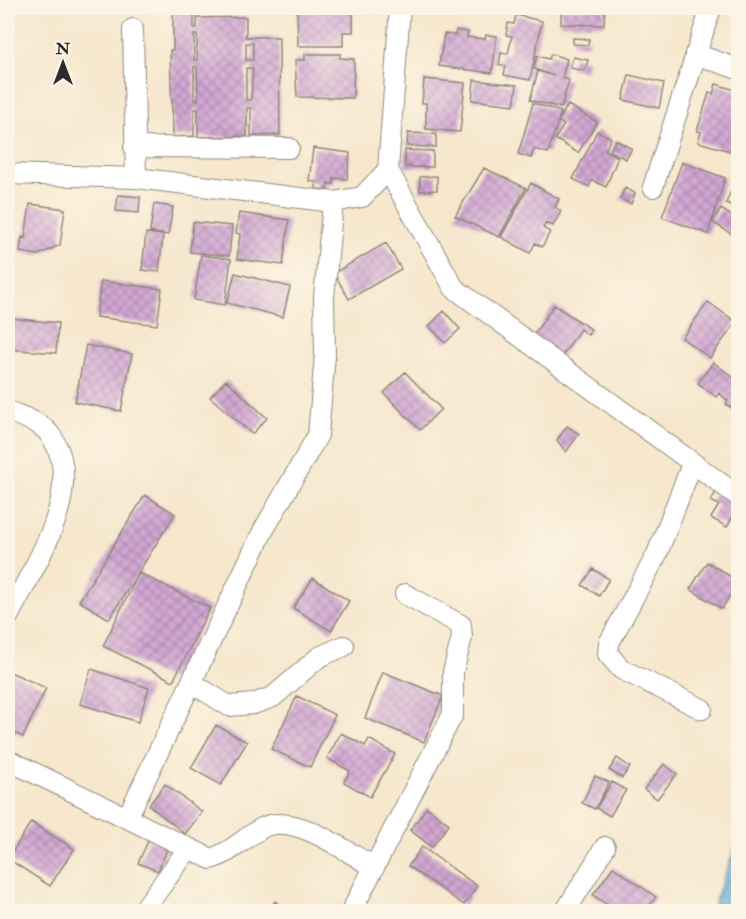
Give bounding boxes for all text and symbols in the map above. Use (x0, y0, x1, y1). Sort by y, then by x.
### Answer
north arrow (33, 33, 93, 93)
text: N (55, 39, 71, 59)

